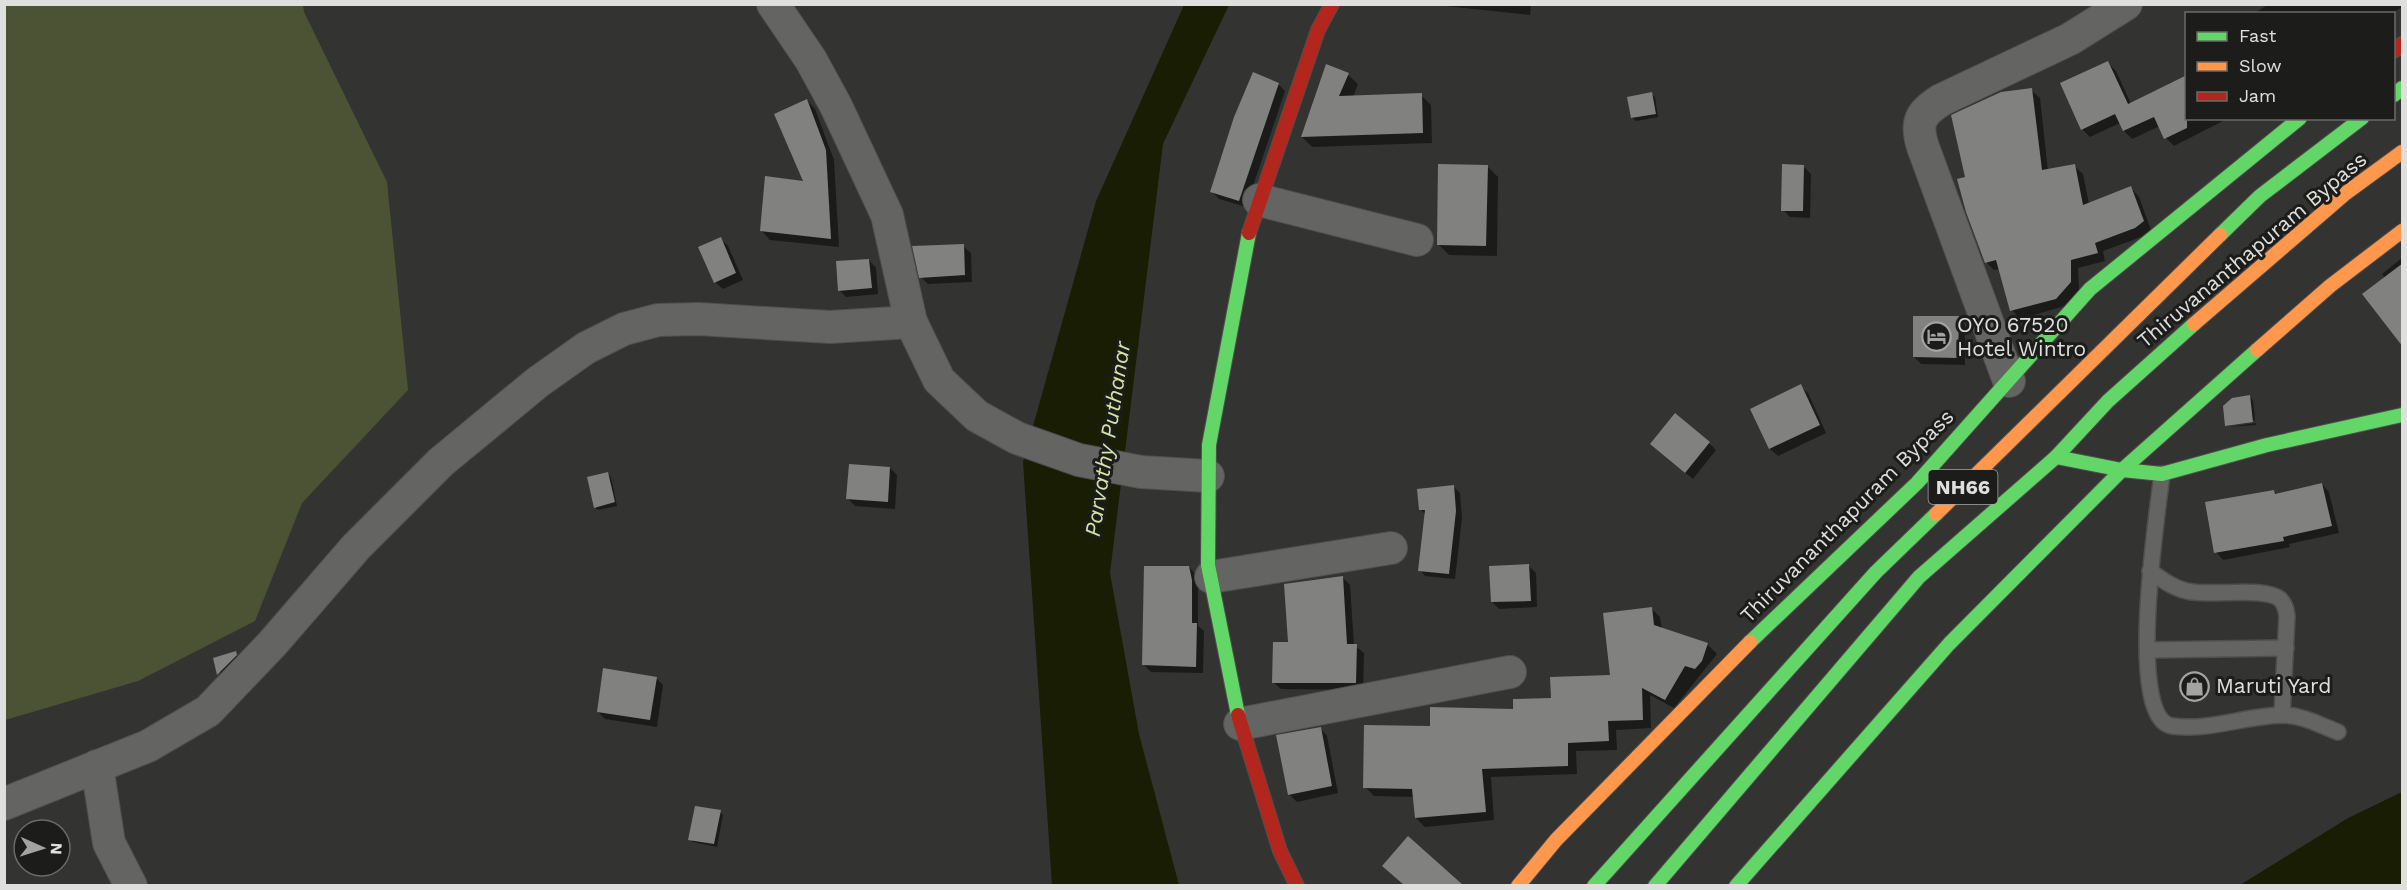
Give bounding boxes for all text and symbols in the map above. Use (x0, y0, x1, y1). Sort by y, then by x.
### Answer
legend (2185, 12, 2395, 120)
text: Fast (2239, 25, 2277, 46)
text: Slow (2239, 55, 2282, 76)
text: Jam (2239, 85, 2276, 106)
street label: Thiruvananthapuram Bypass (2132, 146, 2371, 353)
place label: OYO 67520 Hotel Wintro (1957, 312, 2086, 361)
hotel icon: OYO 67520 Hotel Wintro (1920, 321, 1952, 353)
water label: Parvathy Puthanar (1080, 338, 1135, 538)
street label: Thiruvananthapuram Bypass (1735, 404, 1959, 628)
road number: NH66 (1928, 470, 1998, 504)
shop icon: Maruti Yard (2179, 670, 2211, 702)
place label: Maruti Yard (2216, 673, 2331, 698)
north arrow (12, 818, 72, 878)
text: N (47, 842, 66, 855)

